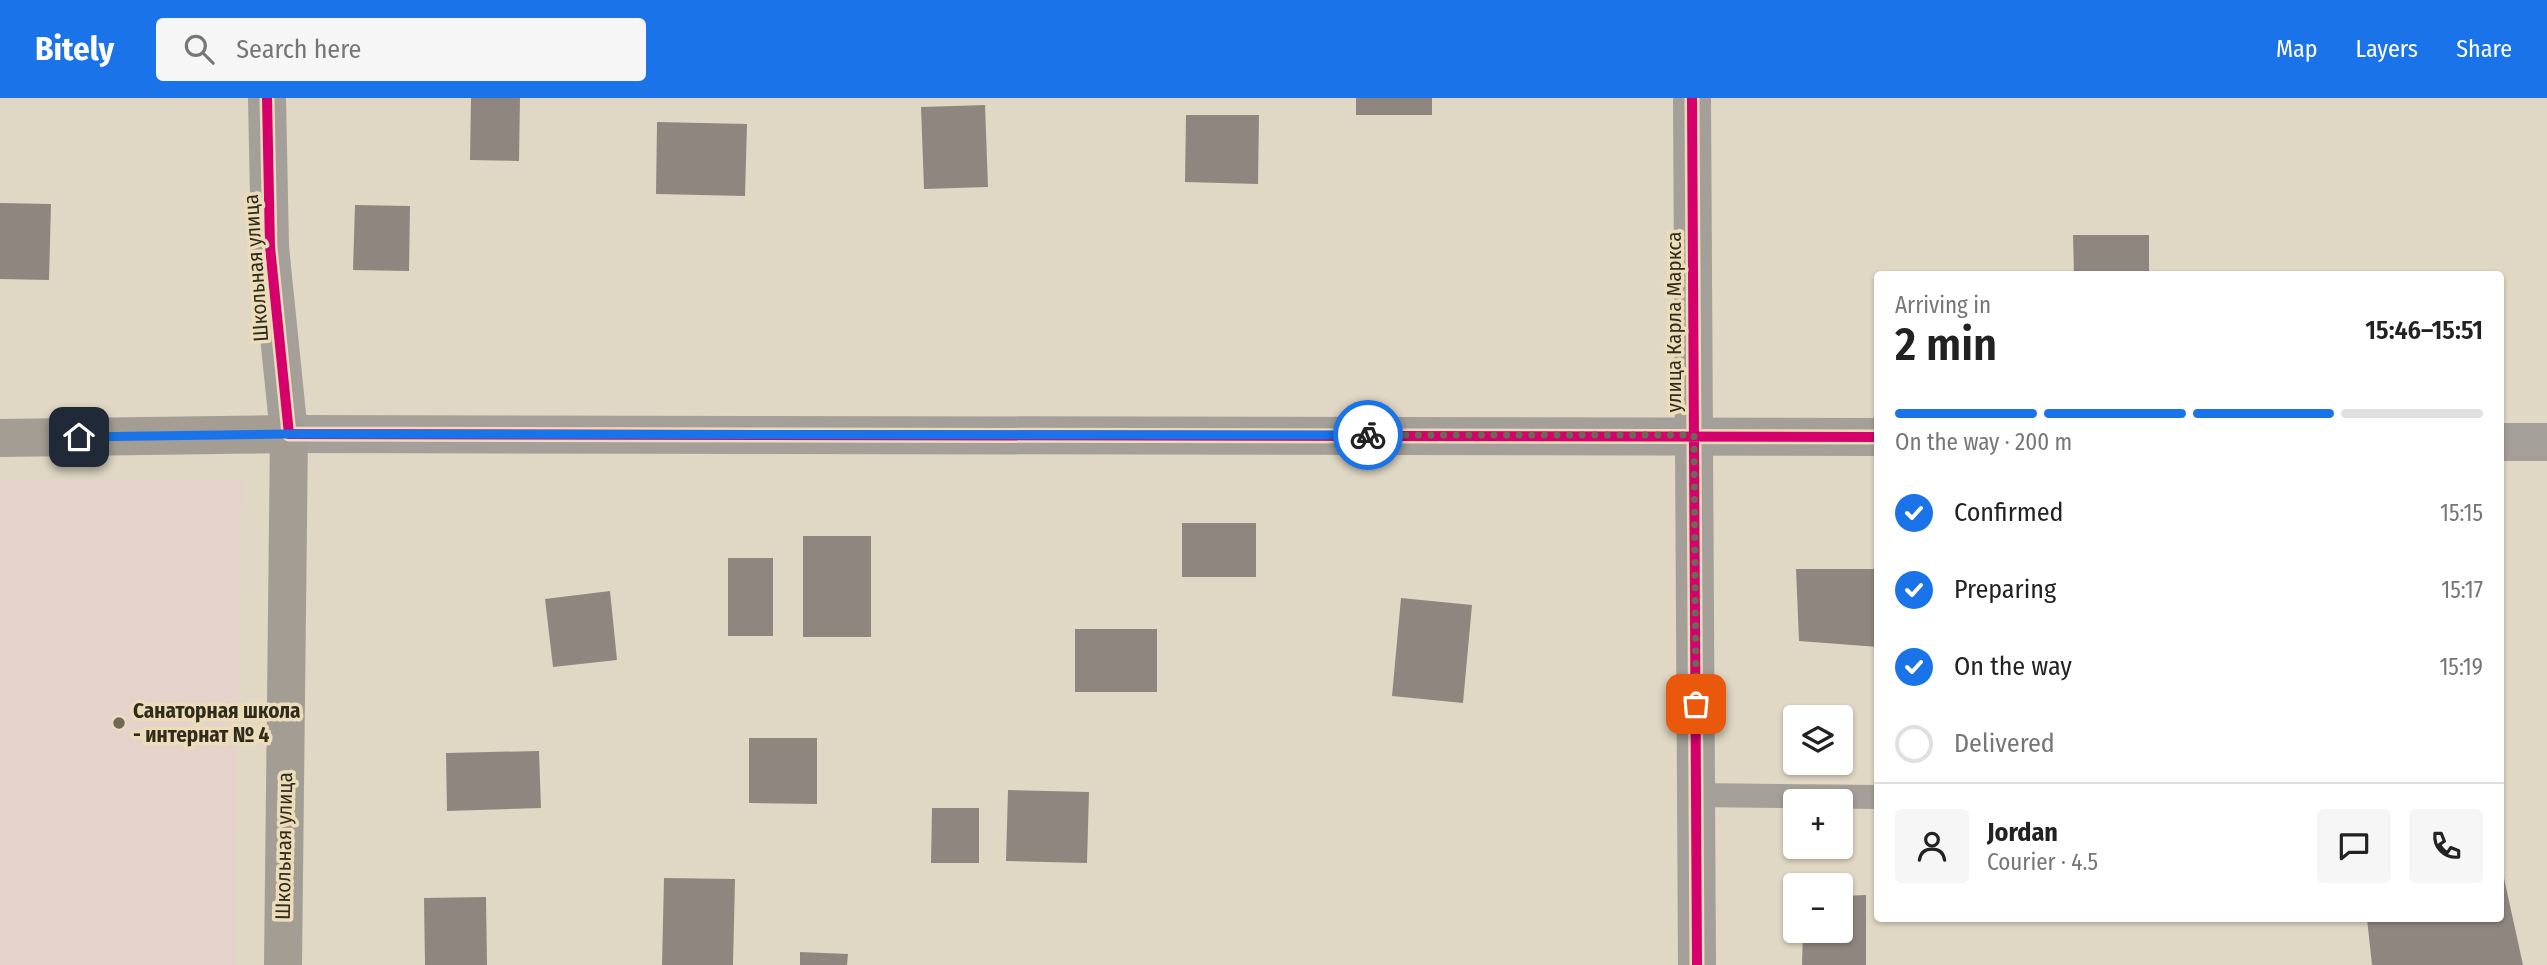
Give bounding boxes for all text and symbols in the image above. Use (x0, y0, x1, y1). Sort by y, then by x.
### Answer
search box (156, 18, 646, 81)
text: Bitely (35, 29, 114, 69)
icon: search (180, 30, 218, 68)
text: Search here (236, 34, 361, 65)
text: Map (2276, 35, 2318, 63)
text: Layers (2356, 35, 2418, 63)
text: Share (2456, 35, 2512, 63)
street label: Школьная улица (238, 193, 274, 343)
street label: улица Карла Маркса (1661, 232, 1687, 413)
text: Arriving in (1895, 291, 1991, 319)
text: 15:46–15:51 (2365, 315, 2483, 346)
text: 2 min (1895, 317, 1997, 372)
courier (1333, 400, 1403, 470)
pin (49, 407, 109, 467)
icon: bike (1349, 416, 1387, 454)
icon: home (60, 418, 98, 456)
text: On the way · 200 m (1895, 428, 2072, 456)
icon: check (1895, 494, 1933, 532)
text: Confirmed (1954, 497, 2064, 528)
text: 15:15 (2440, 499, 2483, 527)
icon: check (1895, 571, 1933, 609)
text: Preparing (1954, 574, 2056, 605)
text: 15:17 (2441, 576, 2483, 604)
icon: check (1895, 648, 1933, 686)
text: On the way (1954, 651, 2072, 682)
text: 15:19 (2439, 653, 2483, 681)
pin (1666, 674, 1726, 734)
icon: bag (1677, 685, 1715, 723)
place label: Санаторная школа - интернат № 4 (133, 698, 300, 748)
map controls (1783, 705, 1853, 943)
button: layers (1783, 705, 1853, 775)
marker: Санаторная школа - интернат № 4 (111, 715, 127, 731)
text: Delivered (1954, 728, 2055, 759)
street label: Школьная улица (270, 772, 298, 920)
button: + (1783, 789, 1853, 859)
button: person (1895, 809, 1969, 883)
button: chat (2317, 809, 2391, 883)
button: phone (2409, 809, 2483, 883)
text: Jordan (1987, 817, 2058, 848)
text: Courier · 4.5 (1987, 848, 2098, 876)
button: − (1783, 873, 1853, 943)

